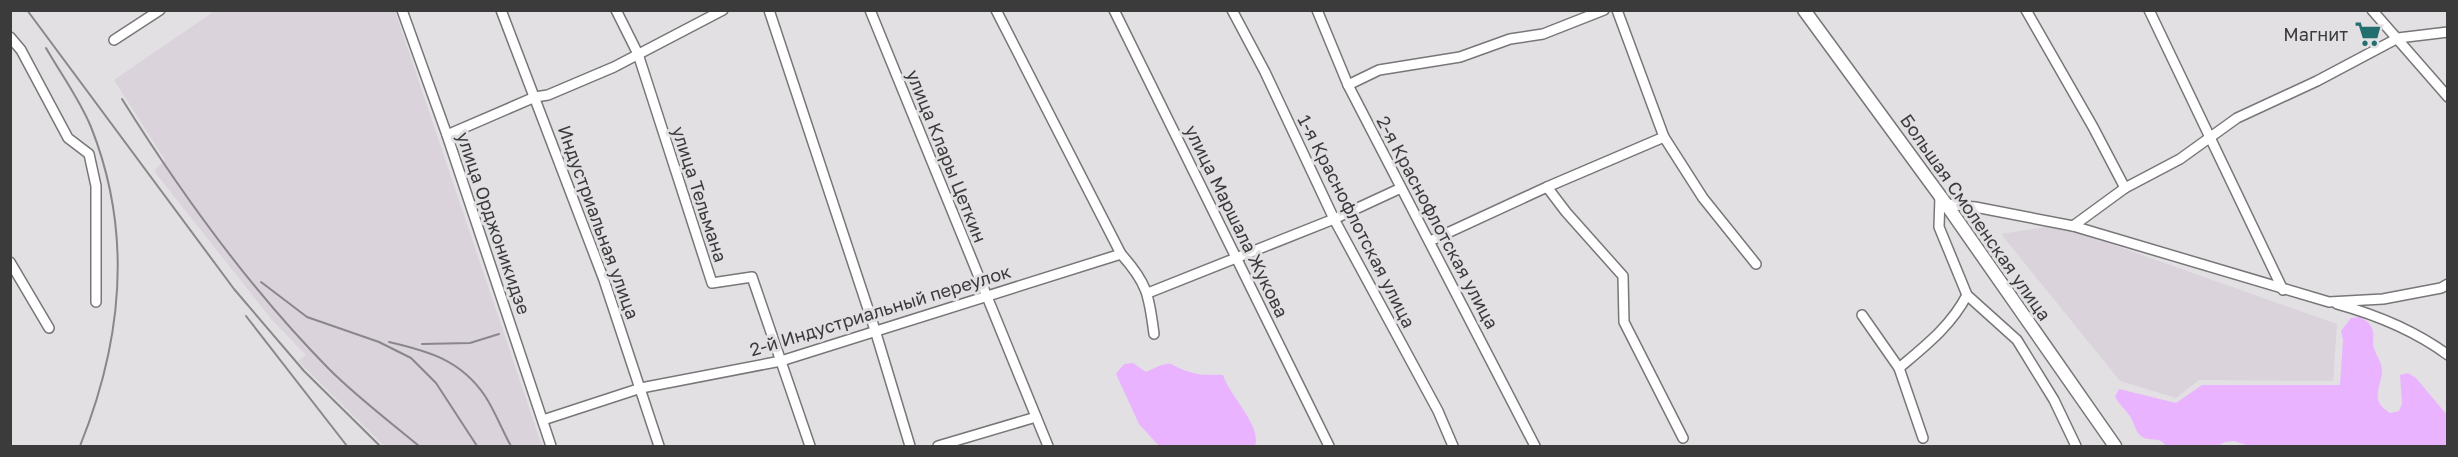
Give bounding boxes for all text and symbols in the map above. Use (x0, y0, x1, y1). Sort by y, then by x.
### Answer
supermarket icon: Магнит (2353, 19, 2383, 49)
place label: Магнит (2283, 23, 2348, 45)
street label: улица Клары Цеткин (902, 66, 992, 246)
street label: Большая Смоленская улица (1896, 109, 2056, 325)
street label: 1-я Краснофлотская улица (1294, 111, 1420, 331)
street label: 2-я Краснофлотская улица (1372, 112, 1504, 332)
street label: улица Маршала Жукова (1181, 121, 1293, 321)
street label: Индустриальная улица (554, 122, 644, 322)
street label: улица Тельмана (668, 123, 732, 265)
street label: улица Орджоникидзе (452, 129, 536, 317)
street label: 2-й Индустриальный переулок (747, 260, 1013, 360)

